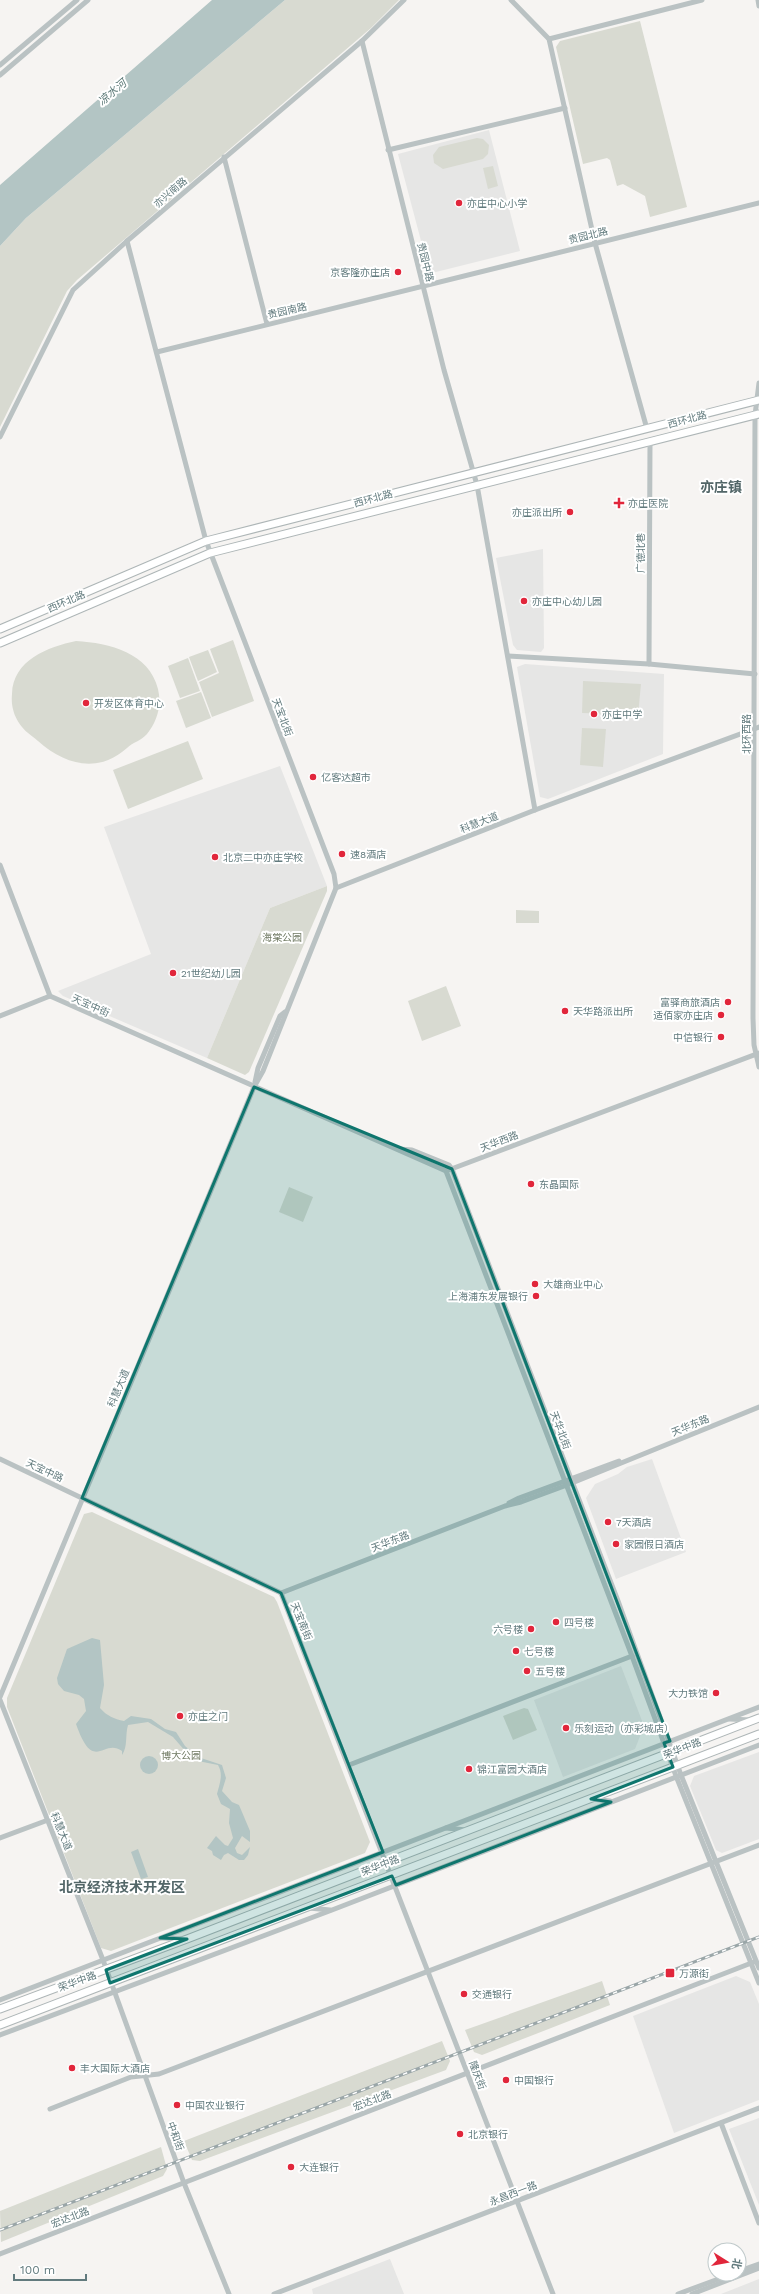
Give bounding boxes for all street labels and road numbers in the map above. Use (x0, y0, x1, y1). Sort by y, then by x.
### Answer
street label: 亦兴南路 (152, 175, 189, 210)
street label: 贵园北路 (567, 225, 609, 246)
street label: 贵园中路 (415, 241, 436, 283)
street label: 贵园南路 (266, 301, 308, 320)
street label: 西环北路 (666, 409, 708, 430)
street label: 西环北路 (352, 488, 394, 509)
street label: 广德北巷 (635, 533, 646, 573)
street label: 西环北路 (46, 589, 87, 614)
street label: 天宝北街 (270, 697, 295, 738)
street label: 北环西路 (741, 714, 752, 754)
street label: 科慧大道 (459, 810, 500, 835)
street label: 天宝中街 (70, 992, 111, 1019)
street label: 天华西路 (479, 1129, 520, 1154)
street label: 科慧大道 (106, 1368, 131, 1409)
street label: 天华北街 (548, 1410, 573, 1451)
street label: 天华东路 (670, 1413, 711, 1438)
street label: 天宝中路 (24, 1457, 65, 1484)
street label: 天华东路 (370, 1529, 411, 1554)
street label: 天宝南街 (289, 1601, 314, 1642)
street label: 荣华中路 (662, 1736, 703, 1761)
street label: 科慧大道 (49, 1811, 74, 1852)
street label: 荣华中路 (360, 1853, 401, 1878)
street label: 荣华中路 (56, 1969, 98, 1993)
street label: 隆庆街 (467, 2059, 488, 2091)
street label: 宏达北路 (352, 2088, 393, 2113)
street label: 中和街 (165, 2120, 186, 2152)
street label: 永昌西一路 (488, 2179, 538, 2208)
street label: 宏达北路 (50, 2205, 91, 2230)

